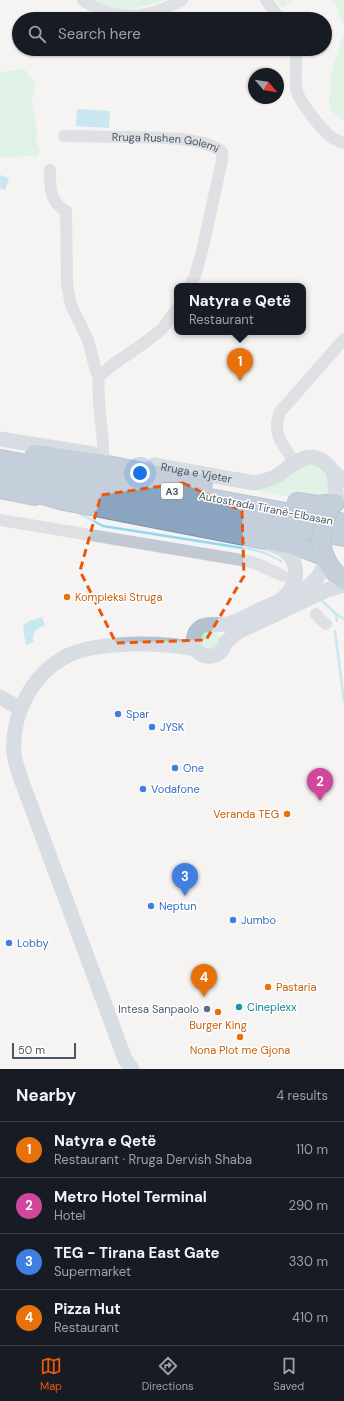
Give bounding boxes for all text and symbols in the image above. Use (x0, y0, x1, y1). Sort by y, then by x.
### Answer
search box (12, 12, 332, 56)
icon: search (26, 23, 48, 45)
text: Search here (58, 24, 141, 44)
north arrow (248, 68, 284, 104)
street label: Rruga Rushen Golemi (112, 130, 222, 156)
popup (174, 283, 306, 335)
text: Natyra e Qetë (189, 291, 291, 311)
text: Restaurant (189, 311, 254, 328)
pin: 1 (227, 348, 253, 381)
street label: Rruga e Vjeter (160, 459, 233, 486)
your location (130, 463, 150, 483)
road number: A3 (161, 483, 183, 499)
street label: Autostrada Tiranë-Elbasan (198, 488, 334, 528)
place label: Kompleksi Struga (75, 590, 162, 604)
marker: Kompleksi Struga (62, 592, 72, 602)
place label: Spar (126, 707, 149, 721)
marker: Spar (113, 709, 123, 719)
place label: JYSK (160, 720, 185, 734)
marker: JYSK (147, 722, 157, 732)
place label: One (183, 761, 204, 775)
marker: One (170, 763, 180, 773)
pin: 2 (307, 768, 333, 801)
place label: Vodafone (151, 782, 200, 796)
marker: Vodafone (138, 784, 148, 794)
place label: Veranda TEG (213, 807, 279, 821)
marker: Veranda TEG (282, 809, 292, 819)
pin: 3 (172, 863, 198, 896)
place label: Neptun (159, 899, 196, 913)
marker: Neptun (146, 901, 156, 911)
place label: Jumbo (241, 913, 276, 927)
marker: Jumbo (228, 915, 238, 925)
place label: Lobby (17, 936, 49, 950)
marker: Lobby (4, 938, 14, 948)
pin: 4 (191, 964, 217, 997)
place label: Pastaria (276, 980, 316, 994)
marker: Pastaria (263, 982, 273, 992)
place label: Cineplexx (247, 1000, 297, 1014)
place label: Intesa Sanpaolo (118, 1002, 199, 1016)
marker: Cineplexx (234, 1002, 244, 1012)
marker: Intesa Sanpaolo (202, 1004, 212, 1014)
marker: Burger King (213, 1007, 223, 1017)
place label: Burger King (189, 1018, 247, 1032)
marker: Nona Plot me Gjona (235, 1032, 245, 1042)
scale bar (12, 1041, 76, 1060)
text: 50 m (18, 1043, 45, 1057)
place label: Nona Plot me Gjona (190, 1043, 290, 1057)
text: Nearby (16, 1084, 76, 1106)
text: 4 results (276, 1087, 328, 1104)
text: Natyra e Qetë (54, 1131, 156, 1151)
text: 1 (27, 1141, 31, 1158)
text: 110 m (296, 1141, 328, 1158)
text: Restaurant · Rruga Dervish Shaba (54, 1151, 252, 1168)
text: Metro Hotel Terminal (54, 1187, 207, 1207)
text: 2 (25, 1197, 33, 1214)
text: 290 m (289, 1197, 328, 1214)
text: Hotel (54, 1207, 86, 1224)
text: TEG - Tirana East Gate (54, 1243, 220, 1263)
text: 3 (25, 1253, 33, 1270)
text: 330 m (289, 1253, 328, 1270)
text: Supermarket (54, 1263, 131, 1280)
text: Pizza Hut (54, 1299, 121, 1319)
text: 4 (25, 1309, 33, 1326)
text: 410 m (292, 1309, 328, 1326)
text: Restaurant (54, 1319, 119, 1336)
tab: Map (40, 1355, 62, 1393)
tab: Directions (142, 1355, 194, 1393)
tab: Saved (273, 1355, 304, 1393)

